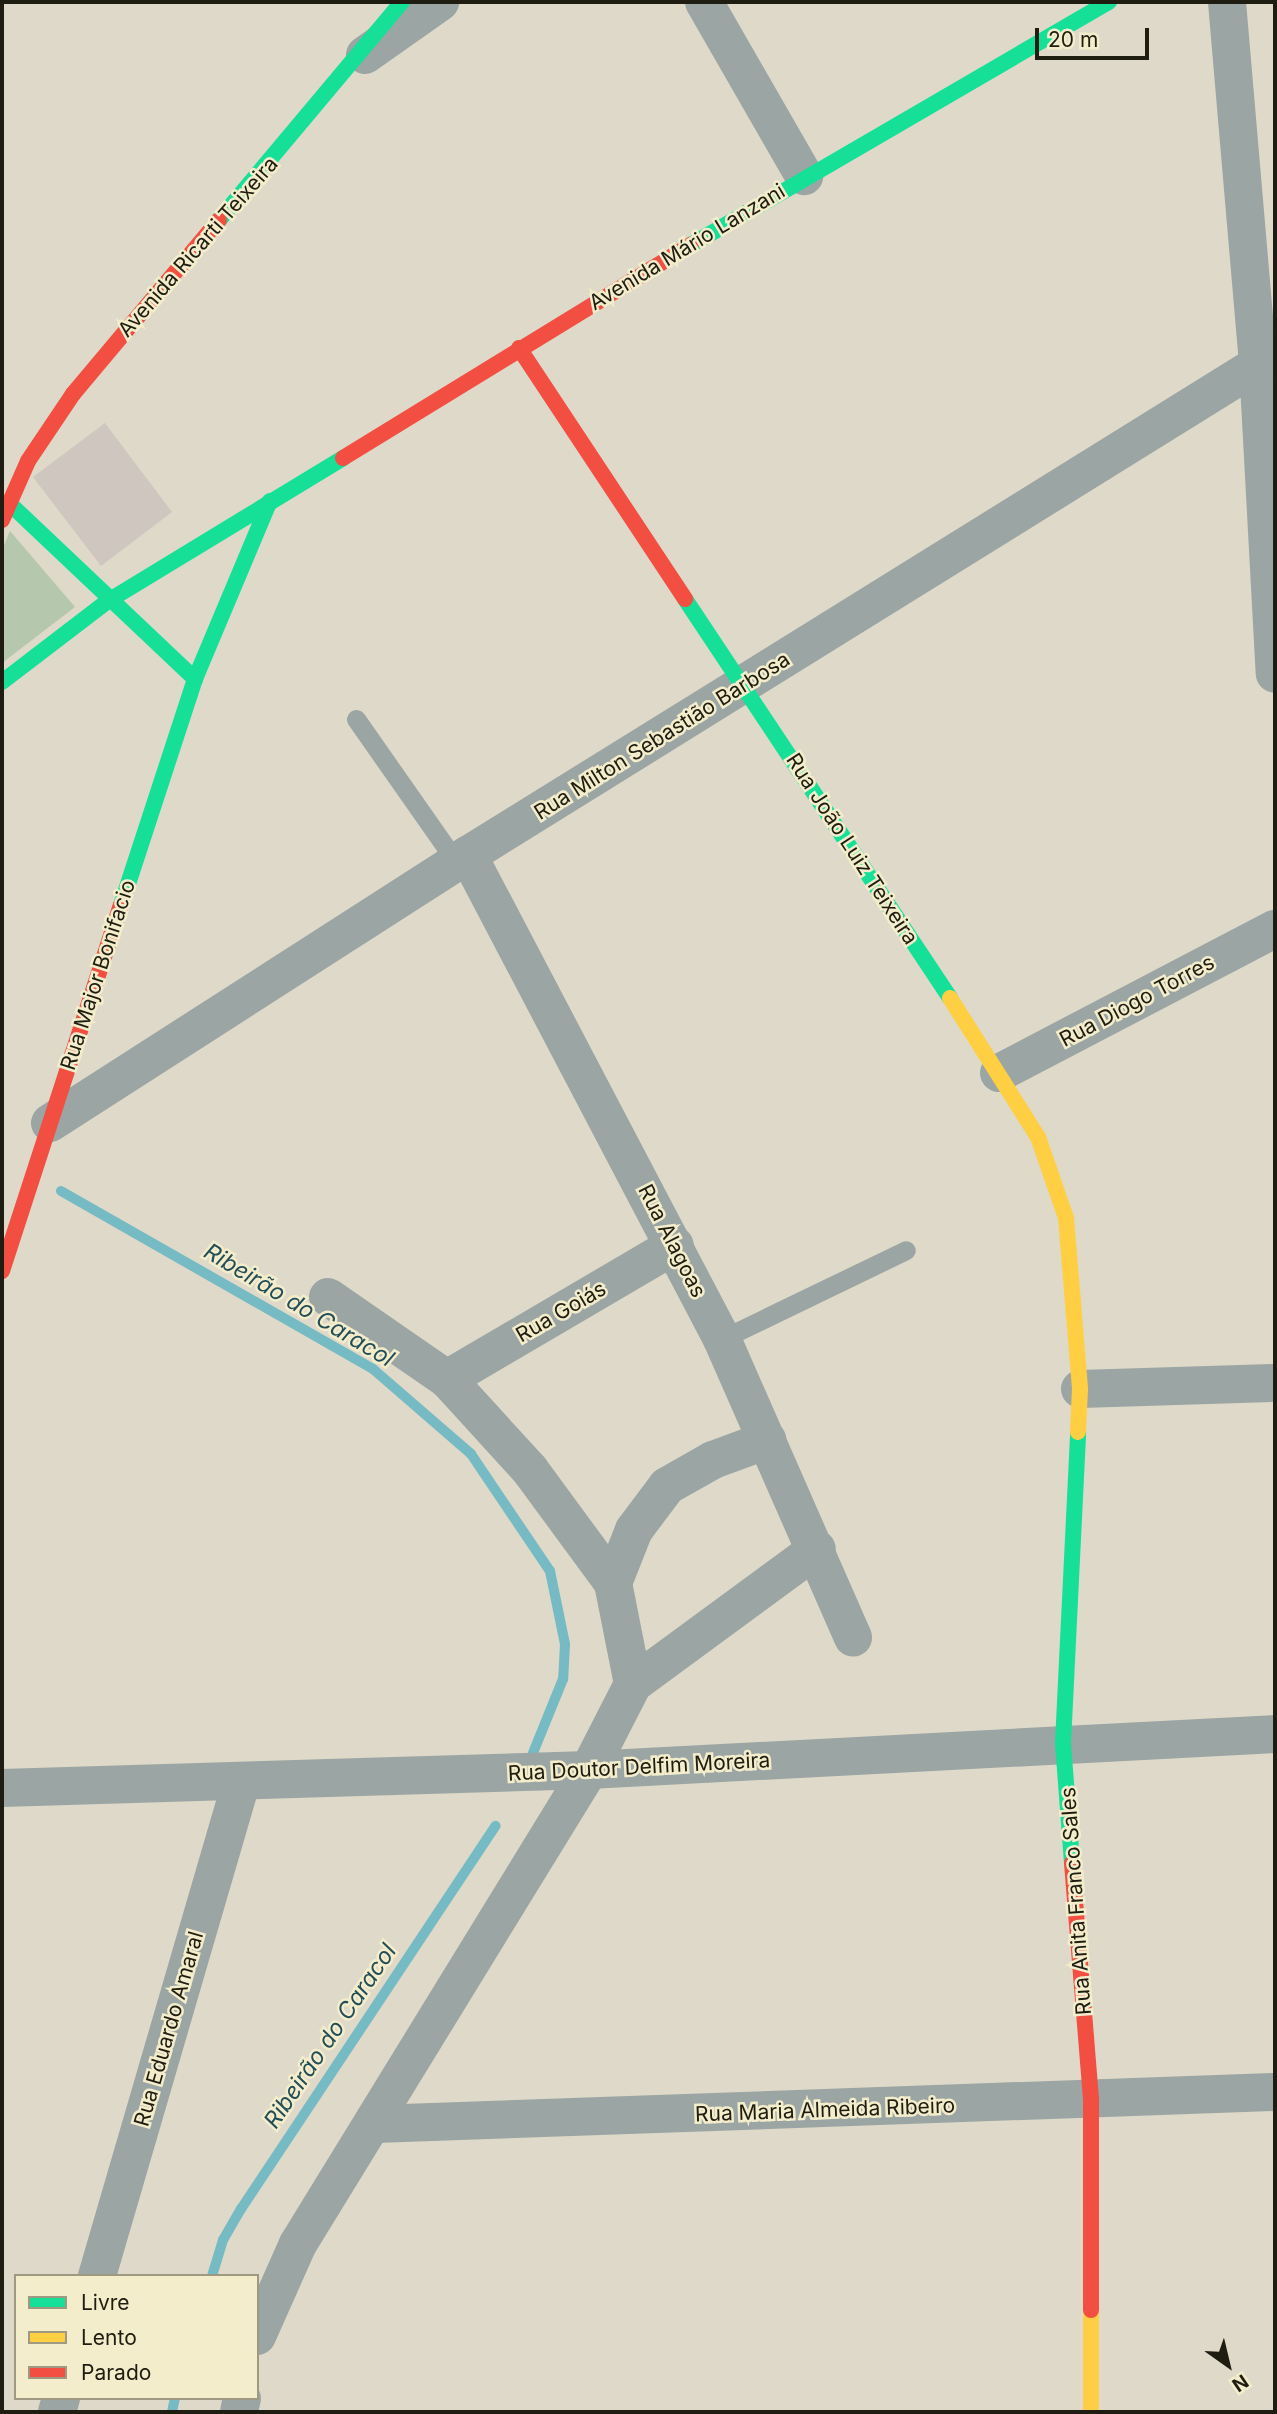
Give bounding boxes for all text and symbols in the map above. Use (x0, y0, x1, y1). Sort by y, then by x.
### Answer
scale bar (1039, 14, 1153, 58)
text: 20 m (1048, 27, 1098, 52)
street label: Avenida Ricarti Teixeira (113, 152, 283, 342)
street label: Avenida Mário Lanzani (584, 178, 790, 316)
street label: Rua Milton Sebastião Barbosa (530, 647, 794, 825)
street label: Rua João Luiz Teixeira (781, 749, 923, 949)
street label: Rua Major Bonifacio (55, 877, 141, 1073)
street label: Rua Diogo Torres (1055, 950, 1219, 1052)
street label: Rua Alagoas (633, 1180, 711, 1302)
water label: Ribeirão do Caracol (199, 1237, 399, 1373)
street label: Rua Goiás (511, 1276, 611, 1348)
street label: Rua Doutor Delfim Moreira (507, 1748, 771, 1786)
street label: Rua Anita Franco Sales (1055, 1786, 1097, 2016)
street label: Rua Eduardo Amaral (129, 1929, 209, 2129)
water label: Ribeirão do Caracol (258, 1939, 402, 2133)
street label: Rua Maria Almeida Ribeiro (695, 2093, 955, 2127)
legend (14, 2274, 259, 2400)
text: Livre (81, 2290, 130, 2315)
text: Lento (81, 2325, 137, 2350)
north arrow (1193, 2330, 1263, 2400)
text: Parado (81, 2360, 151, 2385)
text: N (1228, 2369, 1252, 2396)

